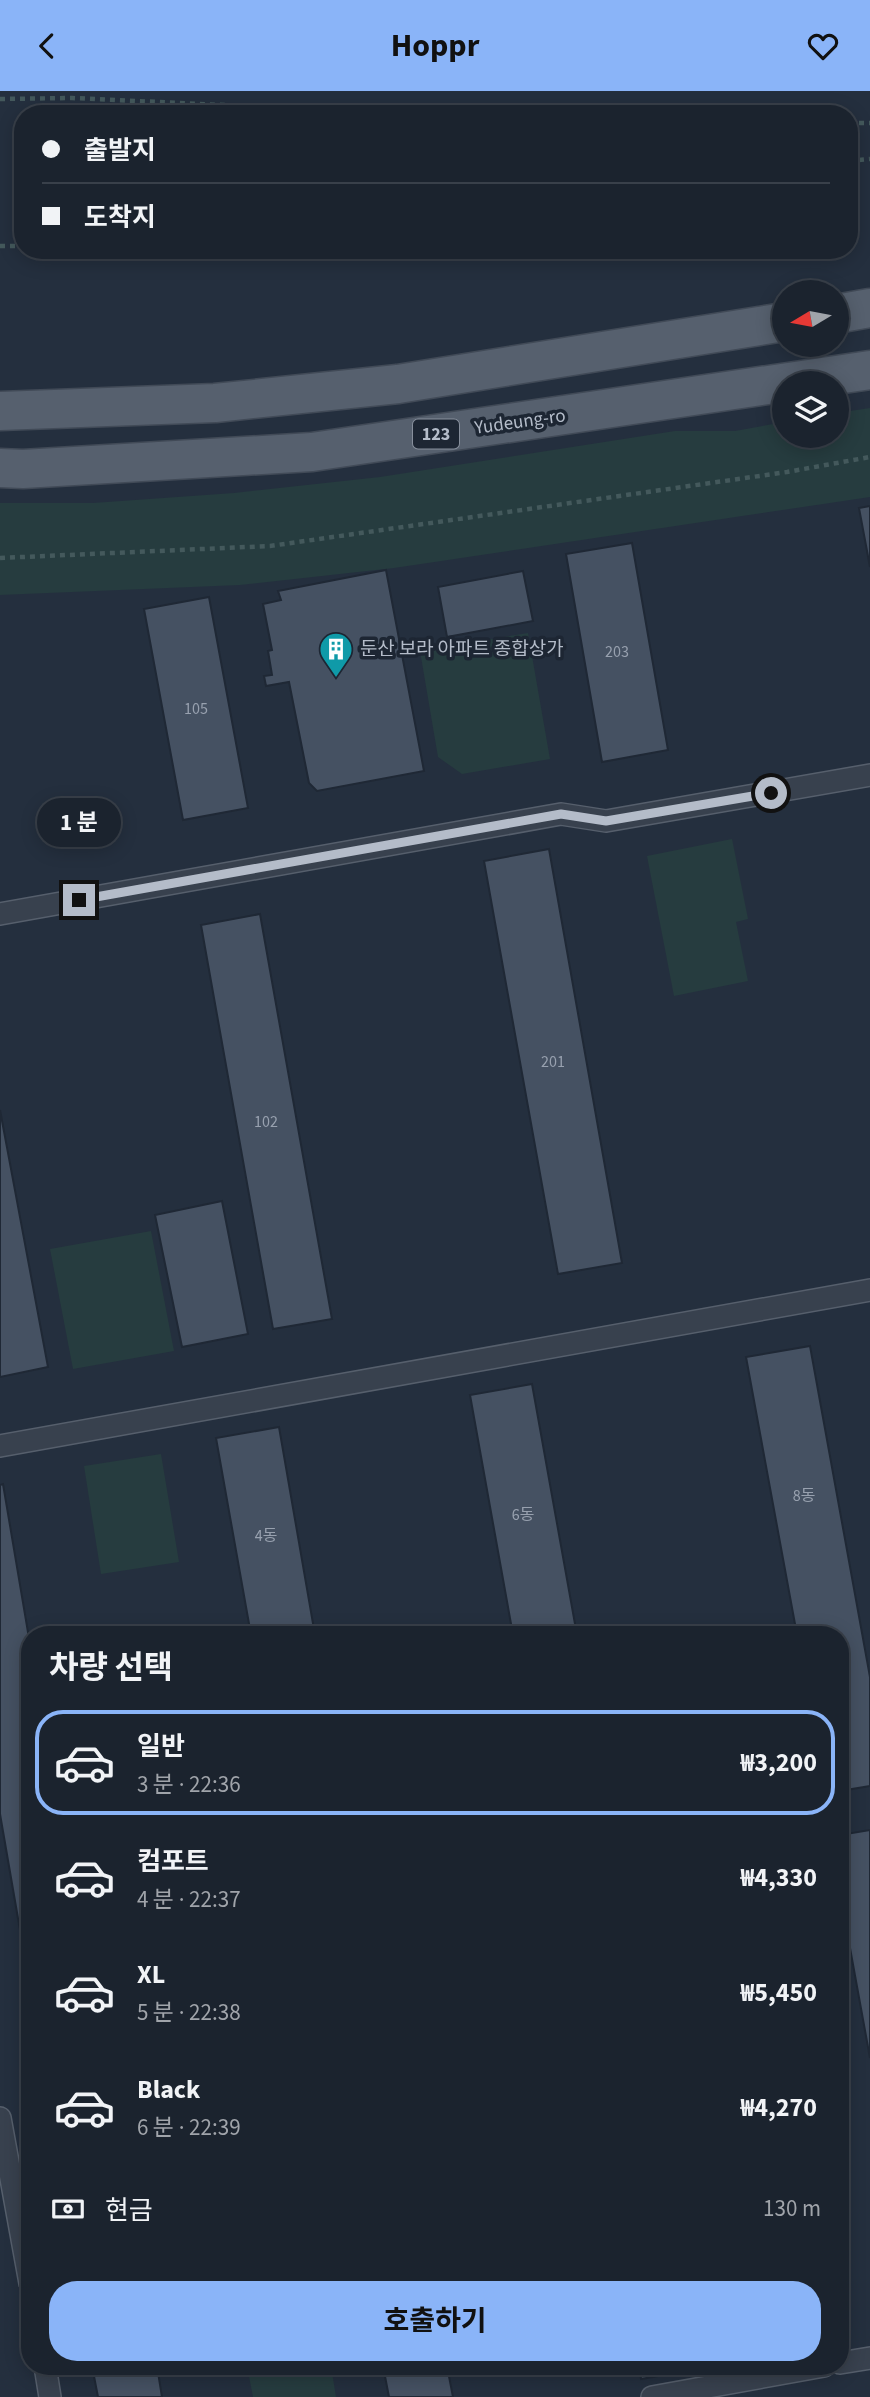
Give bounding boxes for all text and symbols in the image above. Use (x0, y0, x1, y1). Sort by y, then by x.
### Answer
text: Hoppr (391, 23, 479, 69)
icon: back (28, 27, 66, 65)
icon: heart (804, 27, 842, 65)
text: 출발지 (84, 132, 156, 169)
text: 도착지 (84, 199, 156, 236)
north arrow (772, 280, 849, 357)
map controls (772, 280, 849, 448)
button: layers (772, 371, 849, 448)
street label: Yudeung-ro (472, 402, 567, 442)
road number: 123 (413, 419, 459, 449)
building icon: 둔산 보라 아파트 종합상가 (317, 630, 355, 679)
place label: 둔산 보라 아파트 종합상가 (360, 636, 564, 663)
house number: 203 (605, 641, 629, 663)
house number: 105 (184, 698, 208, 720)
route start (755, 777, 787, 809)
callout: 1 분 (37, 799, 121, 847)
text: 1 분 (60, 806, 98, 839)
route end (63, 884, 95, 916)
house number: 201 (541, 1051, 565, 1073)
house number: 102 (254, 1111, 278, 1133)
house number: 8동 (793, 1485, 816, 1507)
house number: 6동 (512, 1504, 535, 1526)
house number: 4동 (255, 1525, 278, 1547)
text: 차량 선택 (49, 1645, 173, 1691)
text: 일반 (137, 1728, 185, 1765)
icon: car (53, 1731, 116, 1794)
text: ₩3,200 (741, 1744, 817, 1781)
text: 3 분 · 22:36 (137, 1768, 241, 1801)
text: 컴포트 (137, 1843, 209, 1880)
icon: car (53, 1846, 116, 1909)
text: ₩4,330 (741, 1859, 817, 1896)
text: 4 분 · 22:37 (137, 1883, 241, 1916)
text: XL (137, 1956, 165, 1993)
icon: car (53, 1961, 116, 2024)
text: ₩5,450 (741, 1974, 817, 2011)
text: 5 분 · 22:38 (137, 1996, 241, 2029)
text: Black (137, 2071, 200, 2108)
icon: car (53, 2076, 116, 2139)
text: ₩4,270 (741, 2089, 817, 2126)
text: 6 분 · 22:39 (137, 2111, 241, 2144)
icon: cash (49, 2190, 87, 2228)
text: 현금 (105, 2192, 153, 2229)
text: 130 m (763, 2192, 821, 2225)
button: 호출하기 (49, 2281, 821, 2361)

